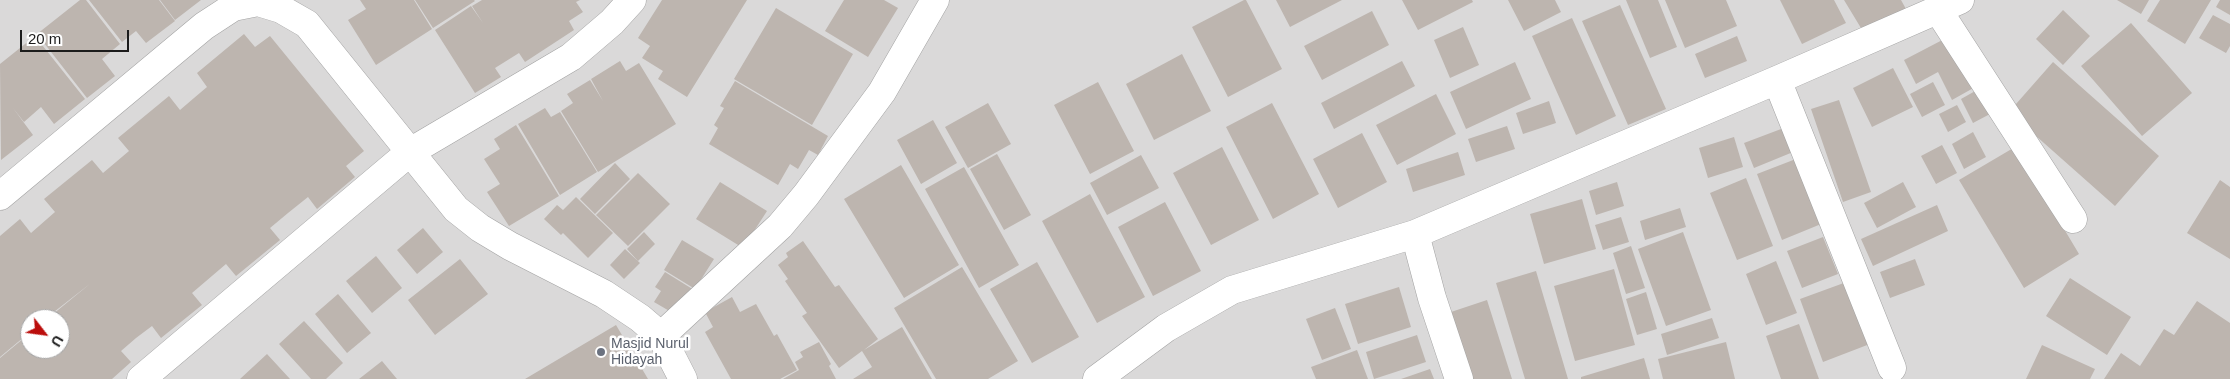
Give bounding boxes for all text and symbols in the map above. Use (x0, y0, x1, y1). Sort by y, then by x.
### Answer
scale bar (22, 20, 131, 52)
text: 20 m (28, 30, 61, 47)
north arrow (20, 309, 70, 359)
text: U (48, 333, 67, 349)
place label: Masjid Nurul Hidayah (611, 336, 689, 368)
marker: Masjid Nurul Hidayah (595, 346, 607, 358)

